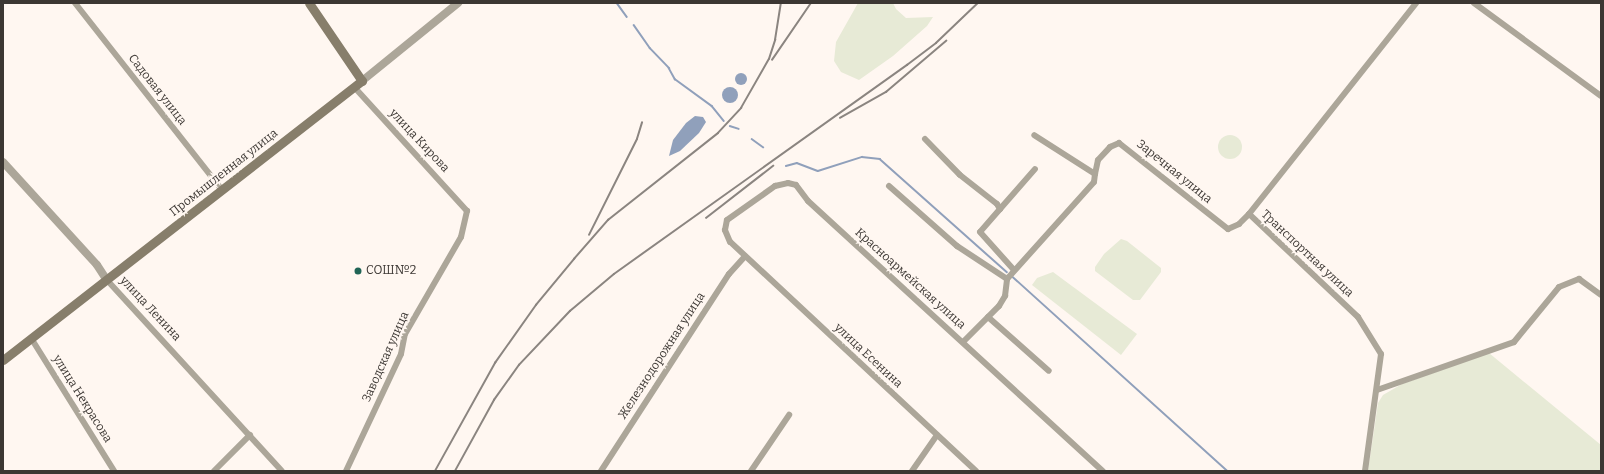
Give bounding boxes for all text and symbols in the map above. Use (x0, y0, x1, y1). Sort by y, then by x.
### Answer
street label: Садовая улица (125, 52, 189, 128)
street label: улица Кирова (386, 106, 452, 176)
street label: Промышленная улица (167, 126, 281, 220)
street label: Заречная улица (1133, 137, 1215, 207)
street label: Транспортная улица (1258, 207, 1356, 301)
street label: Красноармейская улица (852, 226, 968, 332)
place label: СОШ№2 (366, 264, 416, 278)
marker: СОШ№2 (353, 266, 363, 276)
street label: улица Ленина (116, 274, 184, 344)
street label: Железнодорожная улица (616, 290, 708, 422)
street label: Заводская улица (360, 310, 412, 404)
street label: улица Есенина (831, 321, 905, 391)
street label: улица Некрасова (49, 353, 115, 445)

